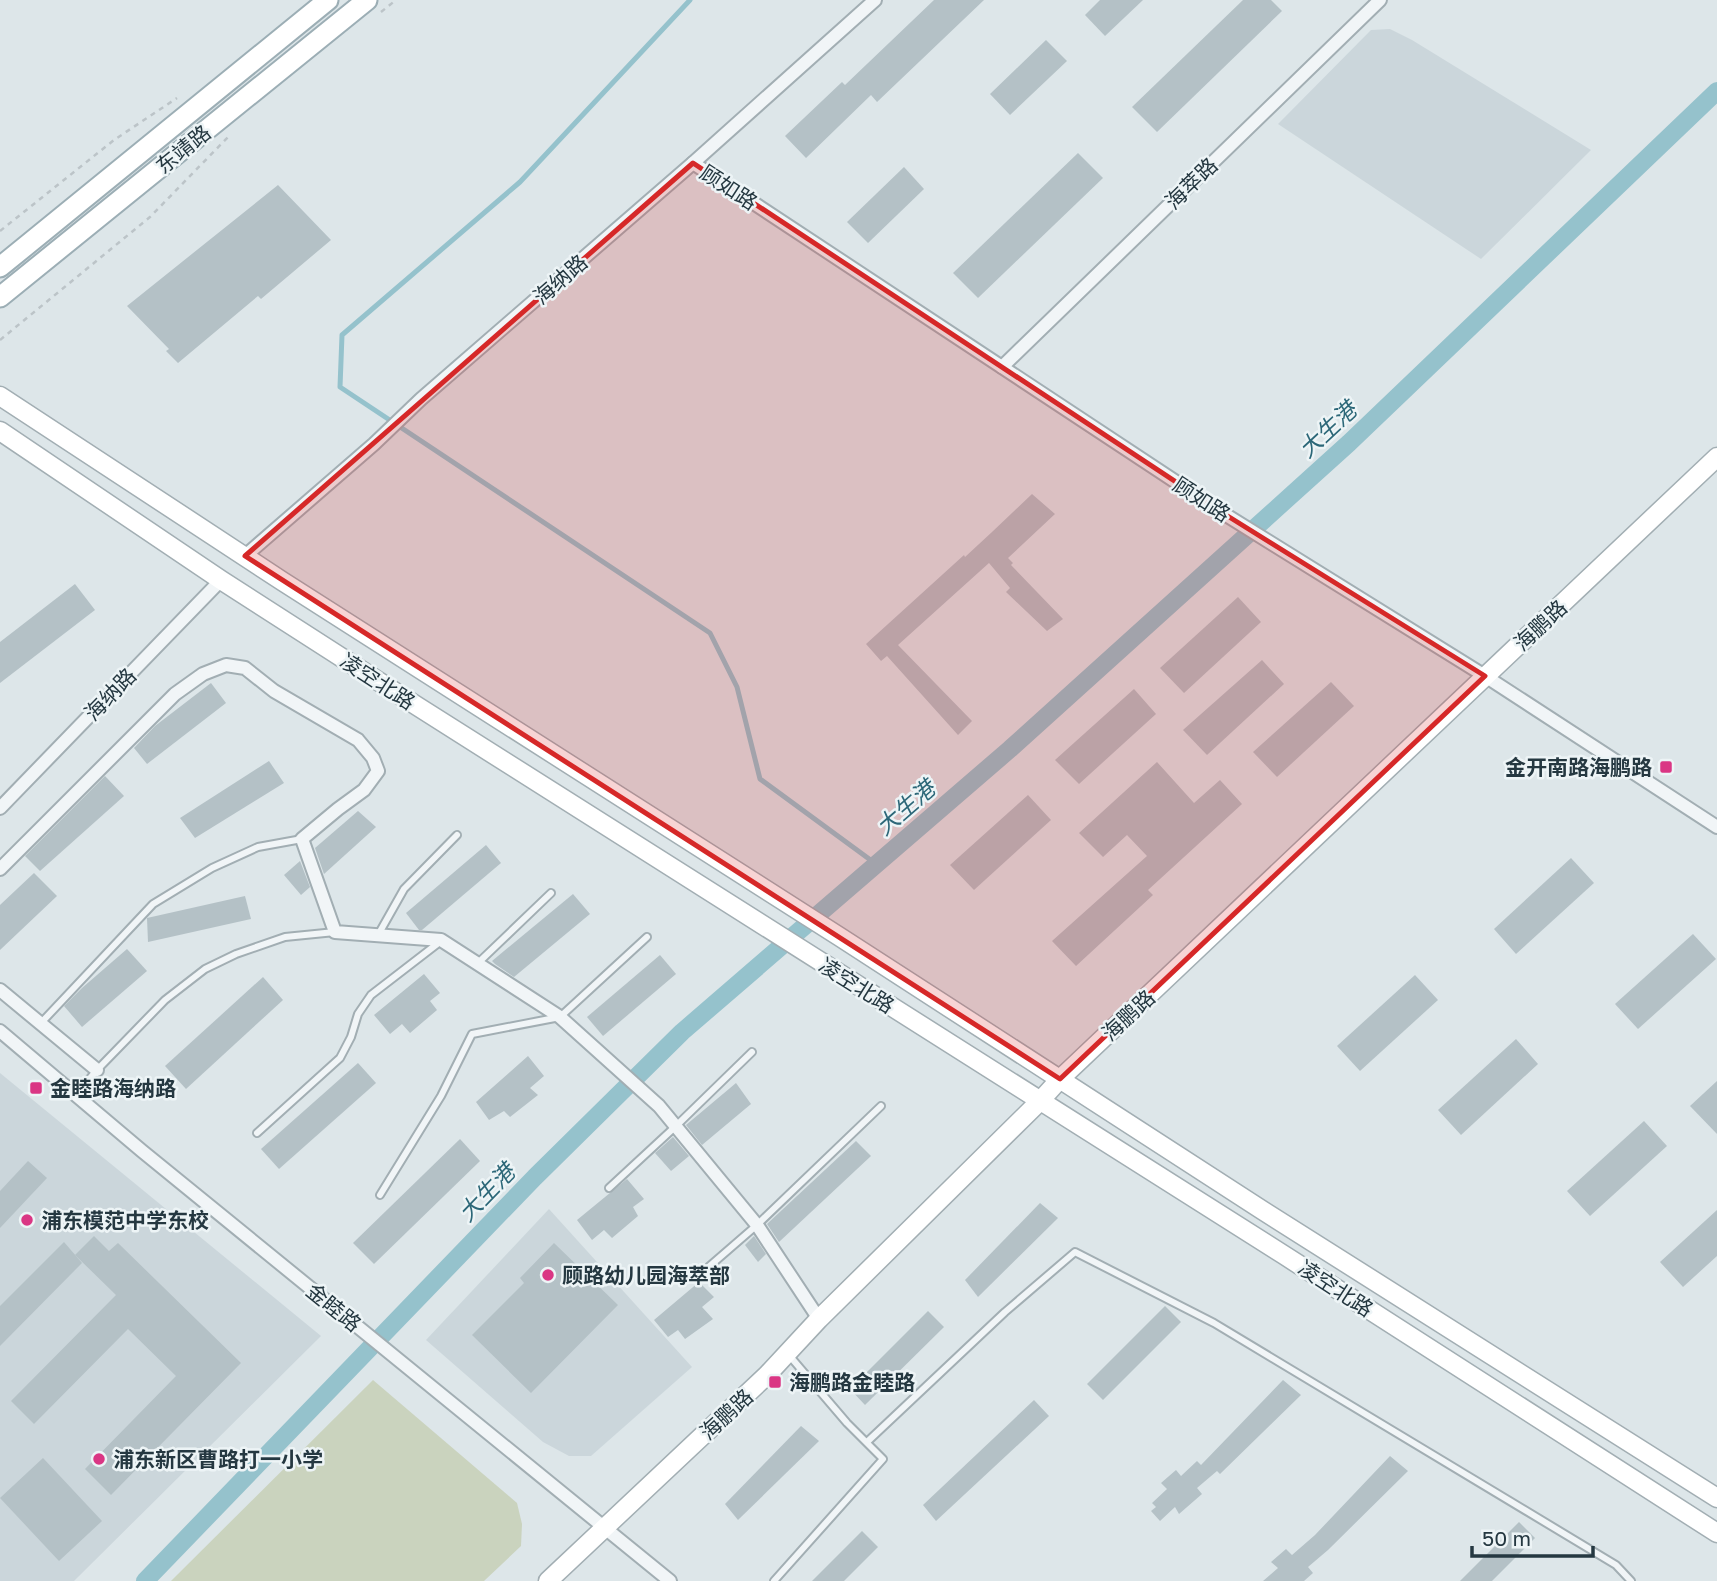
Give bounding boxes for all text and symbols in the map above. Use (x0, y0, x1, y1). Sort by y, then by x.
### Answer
street label: 东靖路 (150, 119, 216, 179)
street label: 海萃路 (1159, 152, 1223, 214)
street label: 顾如路 (696, 159, 762, 215)
street label: 海纳路 (528, 249, 592, 309)
water label: 大生港 (1292, 393, 1364, 463)
street label: 顾如路 (1169, 471, 1235, 527)
street label: 海鹏路 (1508, 594, 1572, 656)
street label: 凌空北路 (336, 647, 420, 715)
street label: 海纳路 (79, 662, 141, 726)
place label: 金开南路海鹏路 (1505, 754, 1652, 780)
marker: 金开南路海鹏路 (1658, 759, 1674, 775)
water label: 大生港 (870, 772, 942, 840)
street label: 凌空北路 (814, 952, 900, 1018)
street label: 海鹏路 (1096, 984, 1160, 1046)
place label: 金睦路海纳路 (50, 1075, 176, 1101)
marker: 金睦路海纳路 (28, 1080, 44, 1096)
water label: 大生港 (452, 1155, 522, 1227)
place label: 浦东模范中学东校 (41, 1207, 209, 1233)
marker: 浦东模范中学东校 (19, 1212, 35, 1228)
street label: 凌空北路 (1294, 1254, 1378, 1322)
place label: 顾路幼儿园海萃部 (562, 1262, 730, 1288)
marker: 顾路幼儿园海萃部 (540, 1267, 556, 1283)
street label: 金睦路 (301, 1277, 367, 1337)
place label: 海鹏路金睦路 (789, 1369, 915, 1395)
marker: 海鹏路金睦路 (767, 1374, 783, 1390)
street label: 海鹏路 (694, 1383, 758, 1445)
place label: 浦东新区曹路打一小学 (113, 1446, 323, 1472)
marker: 浦东新区曹路打一小学 (91, 1451, 107, 1467)
scale bar (1472, 1514, 1593, 1558)
text: 50 m (1482, 1525, 1531, 1551)

